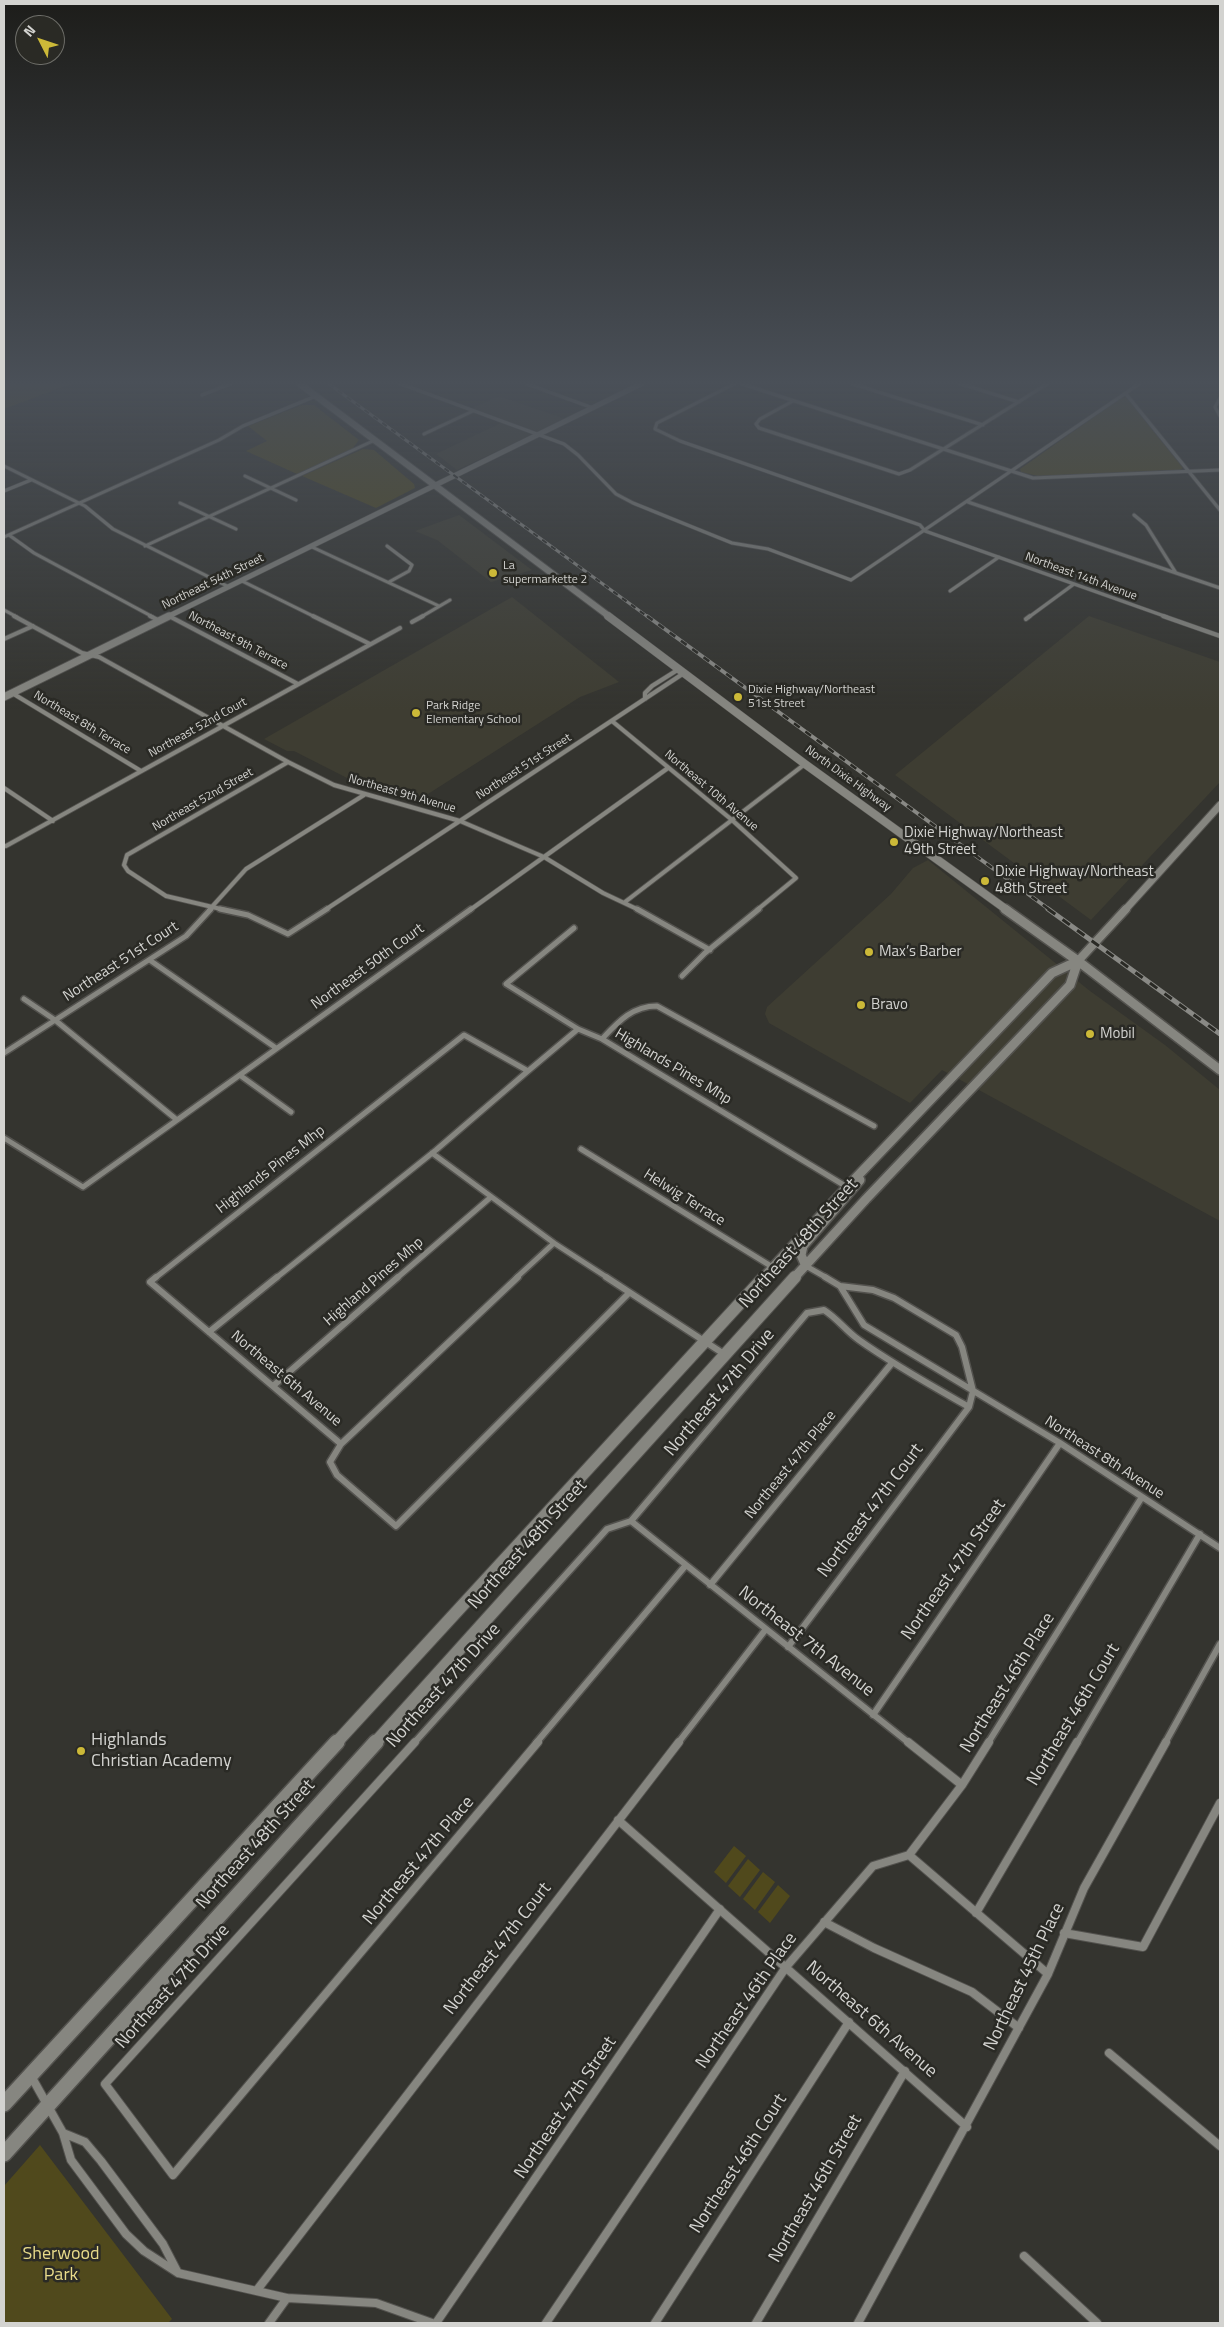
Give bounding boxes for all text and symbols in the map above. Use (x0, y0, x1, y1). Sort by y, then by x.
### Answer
north arrow (15, 15, 65, 65)
text: N (18, 20, 40, 41)
street label: Northeast 14th Avenue (1023, 550, 1139, 604)
street label: Northeast 54th Street (160, 551, 266, 613)
place label: La supermarkette 2 (503, 559, 587, 587)
marker: La supermarkette 2 (487, 567, 499, 579)
street label: Northeast 9th Terrace (186, 609, 290, 673)
place label: Dixie Highway/Northeast 51st Street (748, 683, 875, 711)
street label: Northeast 8th Terrace (31, 688, 133, 758)
marker: Dixie Highway/Northeast 51st Street (732, 691, 744, 703)
street label: Northeast 52nd Court (146, 695, 250, 761)
place label: Park Ridge Elementary School (426, 699, 520, 727)
marker: Park Ridge Elementary School (410, 707, 422, 719)
street label: Northeast 51st Street (474, 731, 574, 803)
street label: North Dixie Highway (802, 743, 894, 815)
street label: Northeast 10th Avenue (661, 748, 761, 834)
street label: Northeast 52nd Street (150, 765, 256, 835)
street label: Northeast 9th Avenue (347, 772, 457, 816)
place label: Dixie Highway/Northeast 49th Street (904, 824, 1063, 859)
marker: Dixie Highway/Northeast 49th Street (888, 836, 900, 848)
place label: Dixie Highway/Northeast 48th Street (995, 863, 1154, 898)
marker: Dixie Highway/Northeast 48th Street (979, 875, 991, 887)
street label: Northeast 51st Court (60, 918, 182, 1006)
street label: Northeast 50th Court (308, 920, 428, 1014)
place label: Max’s Barber (879, 943, 962, 961)
marker: Max’s Barber (863, 946, 875, 958)
place label: Bravo (871, 996, 908, 1014)
marker: Bravo (855, 999, 867, 1011)
street label: Highlands Pines Mhp (611, 1025, 735, 1109)
place label: Mobil (1100, 1025, 1135, 1043)
marker: Mobil (1084, 1028, 1096, 1040)
street label: Highlands Pines Mhp (213, 1122, 329, 1218)
street label: Helwig Terrace (640, 1166, 728, 1230)
street label: Northeast 48th Street (735, 1175, 863, 1313)
street label: Highland Pines Mhp (321, 1234, 427, 1330)
street label: Northeast 47th Drive (660, 1325, 780, 1461)
street label: Northeast 6th Avenue (227, 1327, 345, 1431)
street label: Northeast 47th Place (742, 1407, 840, 1523)
street label: Northeast 8th Avenue (1041, 1413, 1167, 1503)
street label: Northeast 47th Court (814, 1440, 928, 1582)
street label: Northeast 48th Street (464, 1476, 592, 1614)
street label: Northeast 47th Street (897, 1495, 1011, 1645)
street label: Northeast 7th Avenue (734, 1582, 878, 1702)
street label: Northeast 46th Place (956, 1609, 1060, 1757)
street label: Northeast 47th Drive (382, 1619, 506, 1753)
street label: Northeast 46th Court (1023, 1640, 1125, 1790)
place label: Highlands Christian Academy (91, 1730, 232, 1772)
marker: Highlands Christian Academy (75, 1745, 87, 1757)
street label: Northeast 48th Street (192, 1776, 320, 1914)
street label: Northeast 47th Place (359, 1792, 479, 1930)
street label: Northeast 47th Court (440, 1879, 556, 2019)
street label: Northeast 45th Place (980, 1900, 1070, 2054)
street label: Northeast 47th Drive (111, 1920, 235, 2054)
street label: Northeast 46th Place (692, 1929, 802, 2073)
street label: Northeast 6th Avenue (801, 1957, 941, 2083)
street label: Northeast 47th Street (510, 2033, 622, 2183)
street label: Northeast 46th Court (686, 2090, 792, 2238)
street label: Northeast 46th Street (765, 2111, 867, 2267)
park label: Sherwood Park (23, 2244, 99, 2286)

